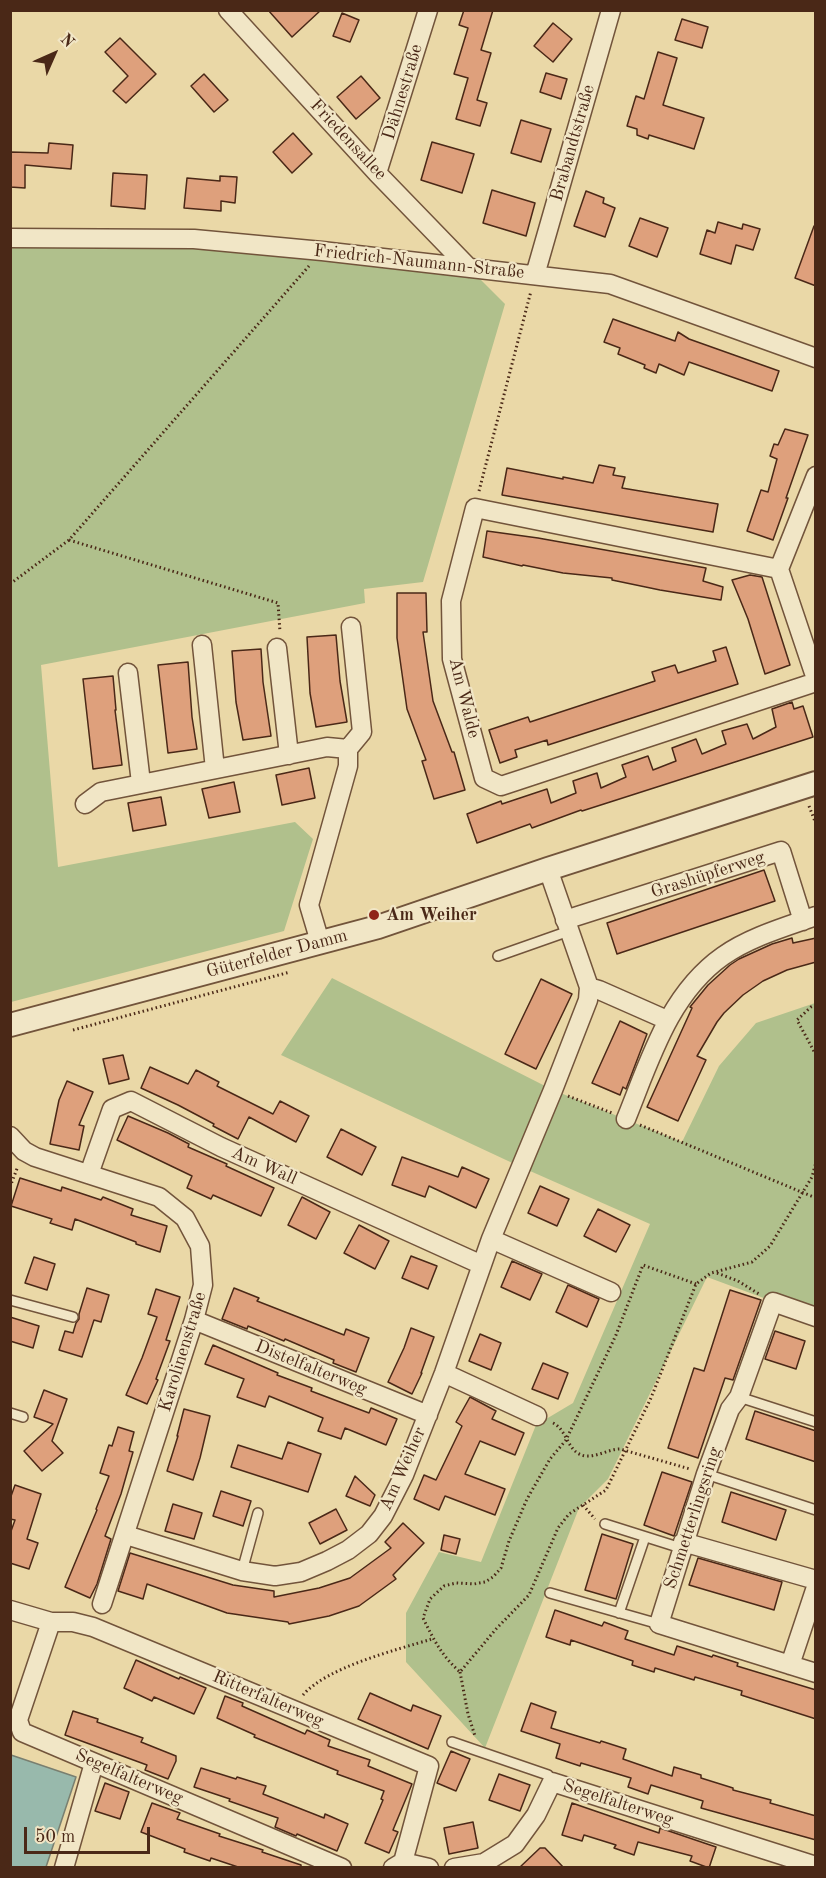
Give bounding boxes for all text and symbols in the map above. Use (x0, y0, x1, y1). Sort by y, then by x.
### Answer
north arrow (24, 24, 84, 84)
text: N (57, 31, 77, 51)
street label: Dähnestraße (378, 42, 428, 142)
street label: Brabandtstraße (546, 82, 600, 204)
street label: Friedensallee (305, 95, 391, 185)
street label: Friedrich-Naumann-Straße (313, 240, 525, 284)
street label: Am Walde (444, 655, 484, 741)
street label: Grashüpferweg (648, 846, 768, 904)
place label: Am Weiher (386, 904, 477, 926)
marker: Am Weiher (367, 908, 381, 922)
street label: Güterfelder Damm (204, 925, 350, 983)
street label: Am Wall (228, 1142, 300, 1190)
street label: Karolinenstraße (154, 1289, 212, 1415)
street label: Distelfalterweg (252, 1336, 370, 1400)
street label: Am Weiher (375, 1424, 431, 1514)
street label: Schmetterlingsring (660, 1444, 726, 1592)
street label: Ritterfalterweg (209, 1666, 327, 1732)
street label: Segelfalterweg (72, 1745, 186, 1809)
street label: Segelfalterweg (560, 1775, 676, 1831)
scale bar (27, 1815, 153, 1853)
text: 50 m (35, 1828, 75, 1846)

